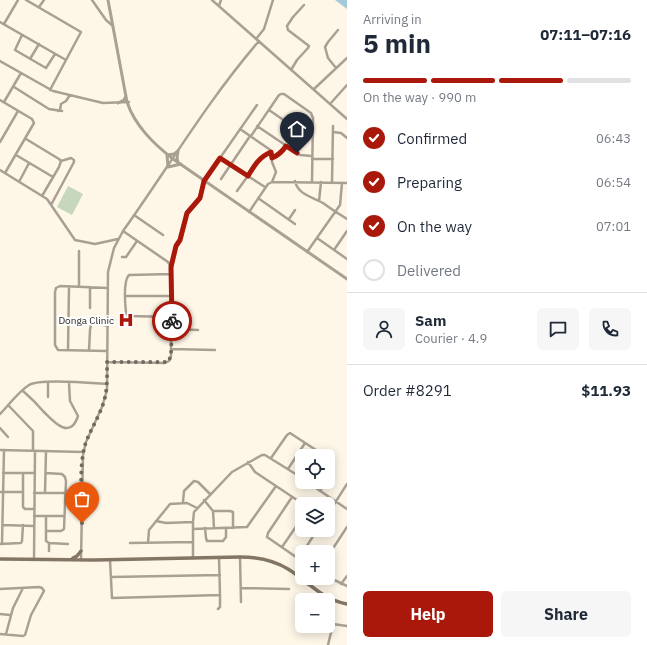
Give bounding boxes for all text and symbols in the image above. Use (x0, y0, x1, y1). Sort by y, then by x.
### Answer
text: Arriving in (363, 11, 422, 28)
text: 07:11–07:16 (540, 25, 631, 44)
text: 5 min (363, 26, 431, 60)
text: On the way · 990 m (363, 89, 476, 106)
pin (280, 112, 314, 153)
icon: home (286, 118, 308, 140)
icon: check (363, 127, 385, 149)
text: Confirmed (397, 129, 467, 148)
text: 06:43 (596, 130, 631, 147)
icon: check (363, 171, 385, 193)
text: Preparing (397, 173, 462, 192)
text: 06:54 (596, 174, 631, 191)
icon: check (363, 215, 385, 237)
text: On the way (397, 217, 472, 236)
text: 07:01 (596, 218, 631, 235)
text: Delivered (397, 261, 461, 280)
courier (152, 301, 192, 341)
button: person (363, 308, 405, 350)
button: chat (537, 308, 579, 350)
button: phone (589, 308, 631, 350)
icon: bike (161, 310, 183, 332)
hospital icon: Donga Clinic (117, 311, 135, 329)
text: Sam (415, 311, 446, 330)
place label: Donga Clinic (58, 314, 114, 327)
text: Courier · 4.9 (415, 330, 487, 347)
text: Order #8291 (363, 381, 452, 400)
text: $11.93 (581, 381, 631, 400)
map controls (295, 449, 335, 633)
button: locate (295, 449, 335, 489)
pin (65, 482, 99, 523)
icon: bag (71, 488, 93, 510)
button: layers (295, 497, 335, 537)
button: + (295, 545, 335, 585)
button: Help (363, 591, 493, 637)
button: Share (501, 591, 631, 637)
button: − (295, 593, 335, 633)

